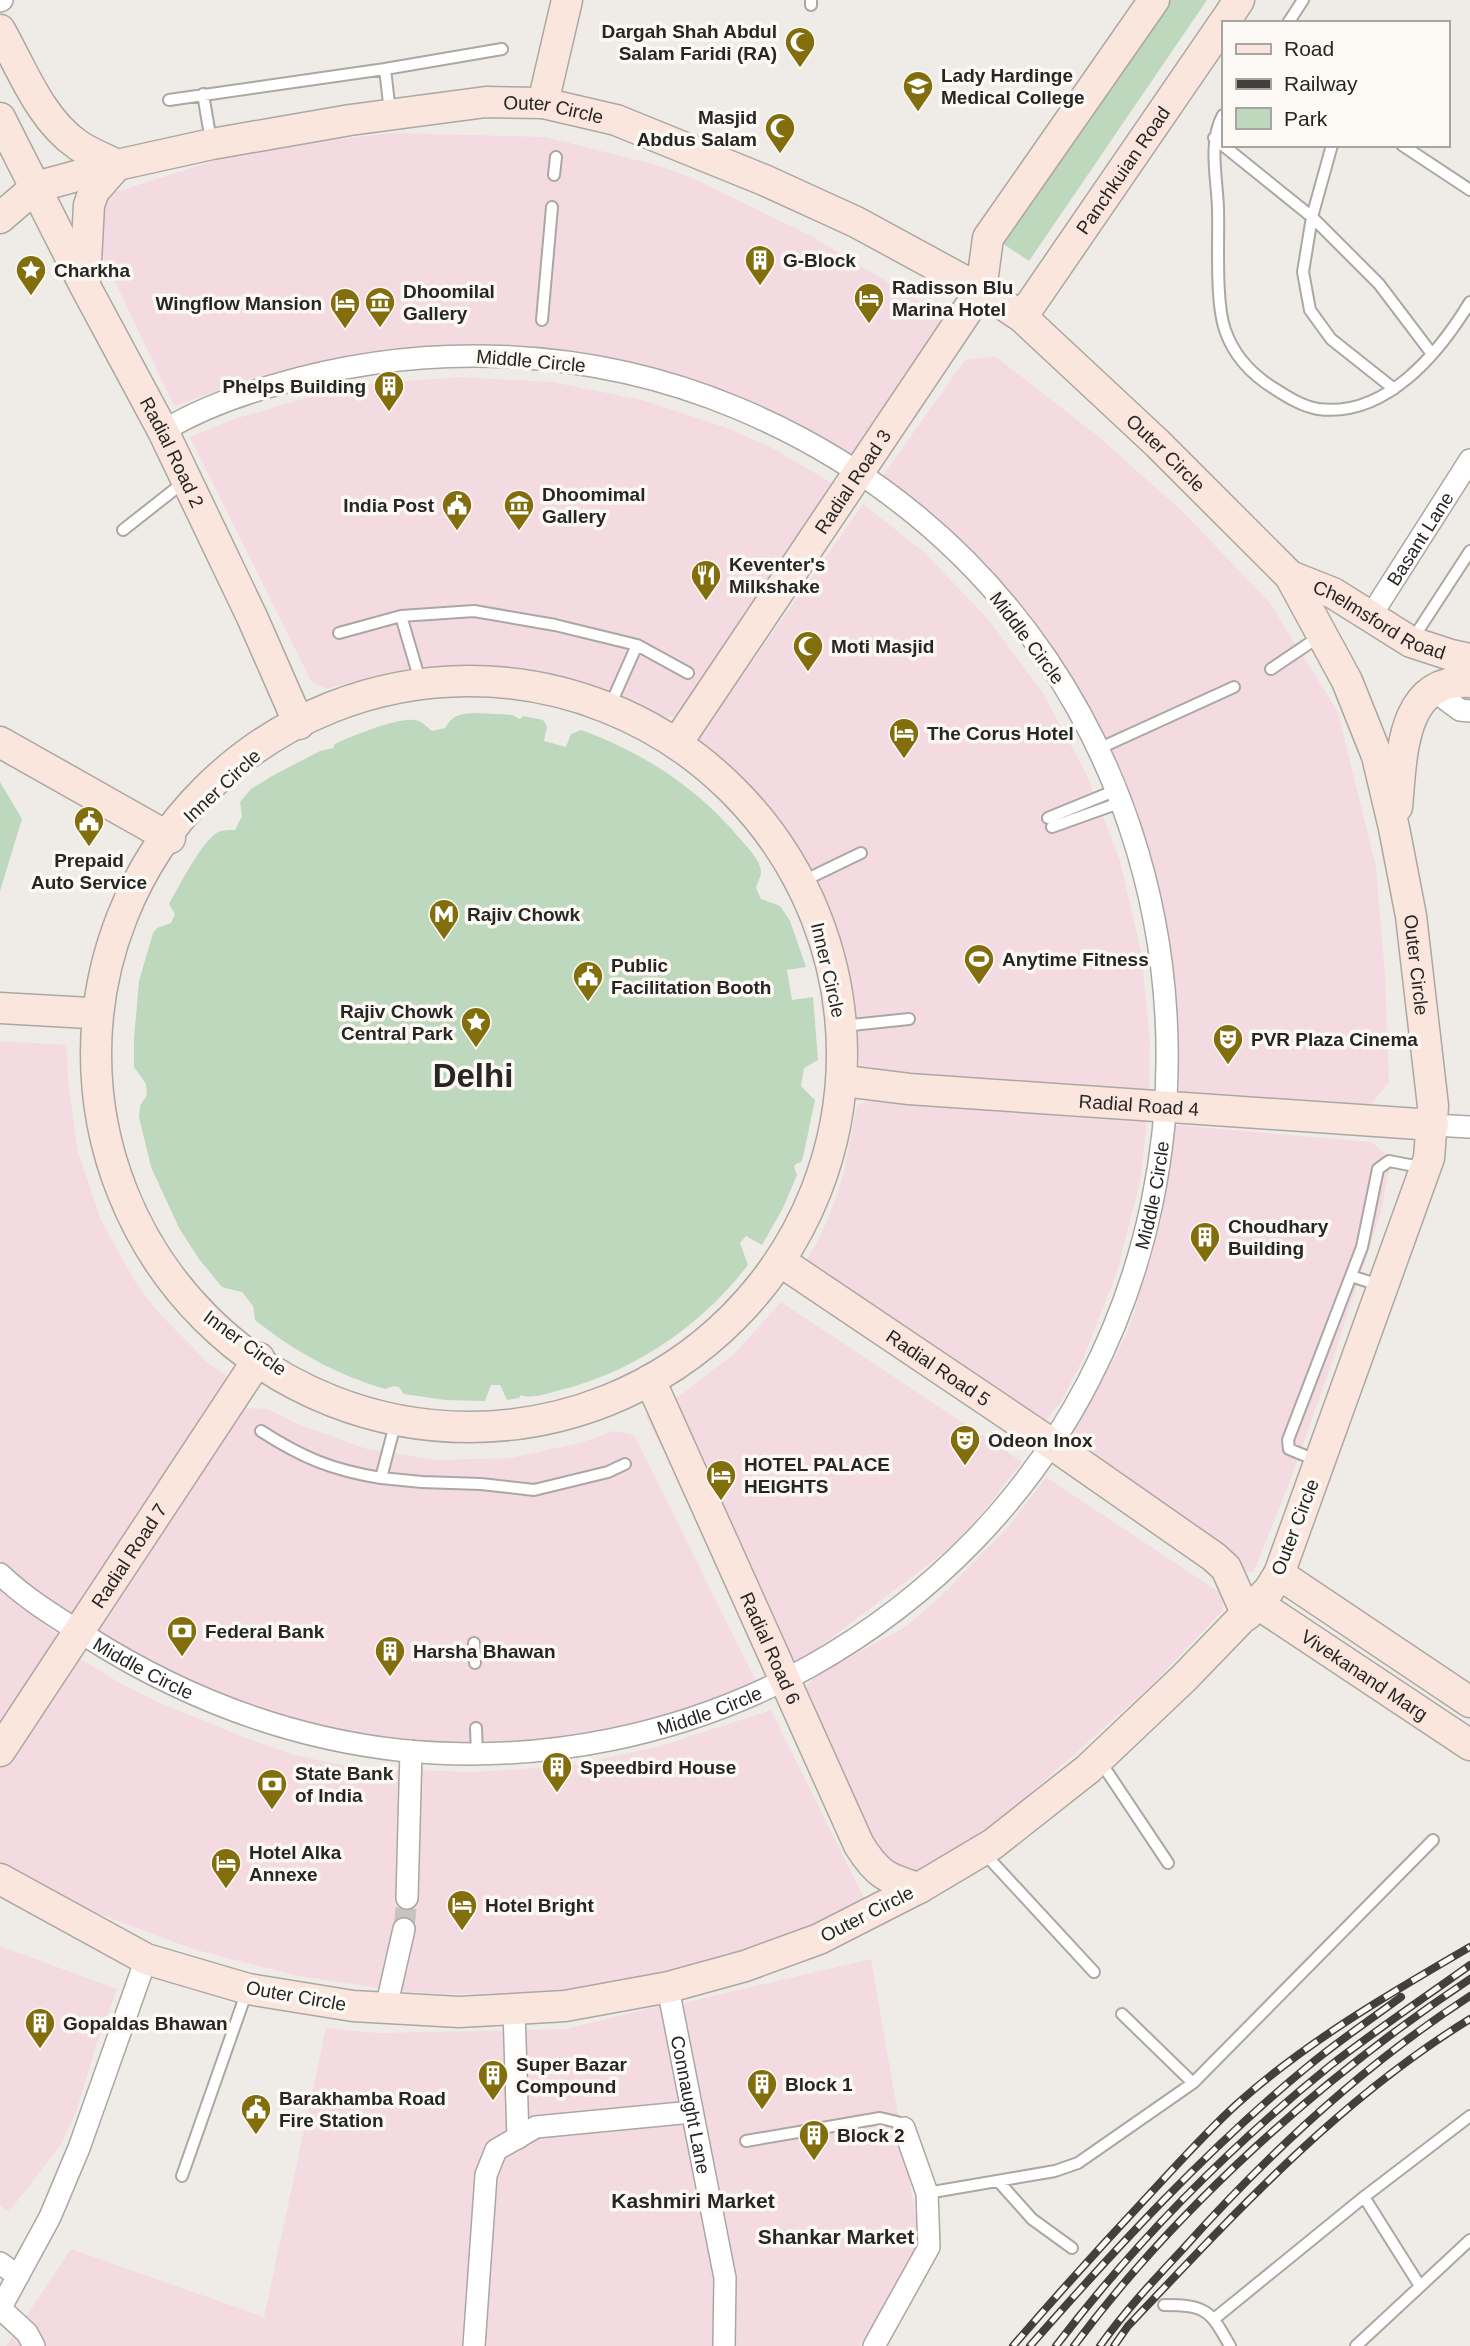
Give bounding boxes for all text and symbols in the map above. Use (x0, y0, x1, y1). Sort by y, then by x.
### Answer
place label: Dargah Shah Abdul Salam Faridi (RA) (601, 21, 777, 64)
legend (1222, 21, 1449, 147)
mosque icon: Dargah Shah Abdul Salam Faridi (RA) (783, 25, 817, 69)
text: Road (1284, 37, 1334, 60)
place label: Lady Hardinge Medical College (941, 65, 1085, 108)
school or university icon: Lady Hardinge Medical College (901, 69, 935, 113)
text: Railway (1284, 72, 1358, 95)
street label: Outer Circle (503, 92, 605, 127)
street label: Panchkuian Road (1072, 102, 1174, 238)
place label: Masjid Abdus Salam (637, 107, 757, 150)
text: Park (1284, 107, 1328, 130)
mosque icon: Masjid Abdus Salam (763, 111, 797, 155)
building icon: G-Block (743, 243, 777, 287)
place label: G-Block (783, 250, 856, 271)
place icon: Charkha (14, 253, 48, 297)
place label: Charkha (54, 260, 130, 281)
place label: Radisson Blu Marina Hotel (892, 277, 1013, 320)
place label: Dhoomilal Gallery (403, 281, 495, 324)
hotel icon: Radisson Blu Marina Hotel (852, 281, 886, 325)
museum icon: Dhoomilal Gallery (363, 285, 397, 329)
hotel icon: Wingflow Mansion (328, 286, 362, 330)
place label: Wingflow Mansion (155, 293, 322, 314)
street label: Middle Circle (475, 346, 587, 376)
building icon: Phelps Building (372, 369, 406, 413)
place label: Phelps Building (222, 376, 366, 397)
street label: Radial Road 2 (136, 393, 208, 511)
street label: Outer Circle (1122, 410, 1210, 496)
street label: Radial Road 3 (810, 426, 895, 537)
place label: Dhoomimal Gallery (542, 484, 645, 527)
public building icon: India Post (440, 488, 474, 532)
museum icon: Dhoomimal Gallery (502, 488, 536, 532)
street label: Basant Lane (1382, 488, 1458, 589)
place label: India Post (343, 495, 435, 516)
place label: Keventer's Milkshake (729, 554, 825, 597)
restaurant icon: Keventer's Milkshake (689, 558, 723, 602)
street label: Chelmsford Road (1310, 576, 1448, 663)
street label: Middle Circle (986, 588, 1068, 688)
mosque icon: Moti Masjid (791, 629, 825, 673)
place label: Moti Masjid (831, 636, 934, 657)
hotel icon: The Corus Hotel (887, 716, 921, 760)
place label: The Corus Hotel (927, 723, 1074, 744)
street label: Inner Circle (179, 745, 265, 827)
public building icon: Prepaid Auto Service (72, 804, 106, 848)
place label: Prepaid Auto Service (31, 850, 147, 893)
metro station icon: Rajiv Chowk (427, 897, 461, 941)
place label: Rajiv Chowk (467, 904, 580, 925)
street label: Outer Circle (1400, 913, 1433, 1016)
street label: Inner Circle (807, 920, 849, 1020)
sports icon: Anytime Fitness (962, 942, 996, 986)
place label: Anytime Fitness (1002, 949, 1149, 970)
place label: Public Facilitation Booth (611, 955, 771, 998)
public building icon: Public Facilitation Booth (571, 959, 605, 1003)
place label: Rajiv Chowk Central Park (340, 1001, 453, 1044)
place icon: Rajiv Chowk Central Park (459, 1005, 493, 1049)
theatre icon: PVR Plaza Cinema (1211, 1022, 1245, 1066)
place label: PVR Plaza Cinema (1251, 1029, 1418, 1050)
district label: Delhi (433, 1057, 513, 1094)
street label: Radial Road 4 (1078, 1090, 1200, 1119)
street label: Middle Circle (1131, 1140, 1173, 1252)
place label: Choudhary Building (1228, 1216, 1329, 1259)
building icon: Choudhary Building (1188, 1220, 1222, 1264)
street label: Inner Circle (200, 1306, 290, 1380)
street label: Radial Road 5 (883, 1325, 994, 1410)
theatre icon: Odeon Inox (948, 1423, 982, 1467)
place label: Odeon Inox (988, 1430, 1093, 1451)
place label: HOTEL PALACE HEIGHTS (744, 1454, 890, 1497)
hotel icon: HOTEL PALACE HEIGHTS (704, 1458, 738, 1502)
street label: Outer Circle (1267, 1476, 1323, 1578)
street label: Radial Road 7 (87, 1500, 171, 1612)
street label: Radial Road 6 (736, 1589, 805, 1707)
bank icon: Federal Bank (165, 1614, 199, 1658)
place label: Federal Bank (205, 1621, 325, 1642)
street label: Vivekanand Marg (1297, 1625, 1432, 1725)
street label: Middle Circle (90, 1633, 197, 1703)
building icon: Harsha Bhawan (373, 1634, 407, 1678)
place label: Harsha Bhawan (413, 1641, 556, 1662)
street label: Middle Circle (654, 1682, 765, 1739)
building icon: Speedbird House (540, 1750, 574, 1794)
place label: Speedbird House (580, 1757, 736, 1778)
place label: State Bank of India (295, 1763, 394, 1806)
bank icon: State Bank of India (255, 1767, 289, 1811)
place label: Hotel Alka Annexe (249, 1842, 342, 1885)
hotel icon: Hotel Alka Annexe (209, 1846, 243, 1890)
street label: Outer Circle (817, 1882, 917, 1946)
hotel icon: Hotel Bright (445, 1888, 479, 1932)
place label: Hotel Bright (485, 1895, 594, 1916)
street label: Outer Circle (244, 1977, 348, 2015)
building icon: Gopaldas Bhawan (23, 2006, 57, 2050)
place label: Gopaldas Bhawan (63, 2013, 228, 2034)
street label: Connaught Lane (667, 2034, 715, 2176)
place label: Super Bazar Compound (516, 2054, 627, 2097)
building icon: Super Bazar Compound (476, 2058, 510, 2102)
building icon: Block 1 (745, 2067, 779, 2111)
place label: Block 1 (785, 2074, 853, 2095)
place label: Barakhamba Road Fire Station (279, 2088, 446, 2131)
public building icon: Barakhamba Road Fire Station (239, 2092, 273, 2136)
building icon: Block 2 (797, 2118, 831, 2162)
place label: Block 2 (837, 2125, 905, 2146)
district label: Kashmiri Market (611, 2189, 775, 2212)
district label: Shankar Market (758, 2225, 914, 2248)

